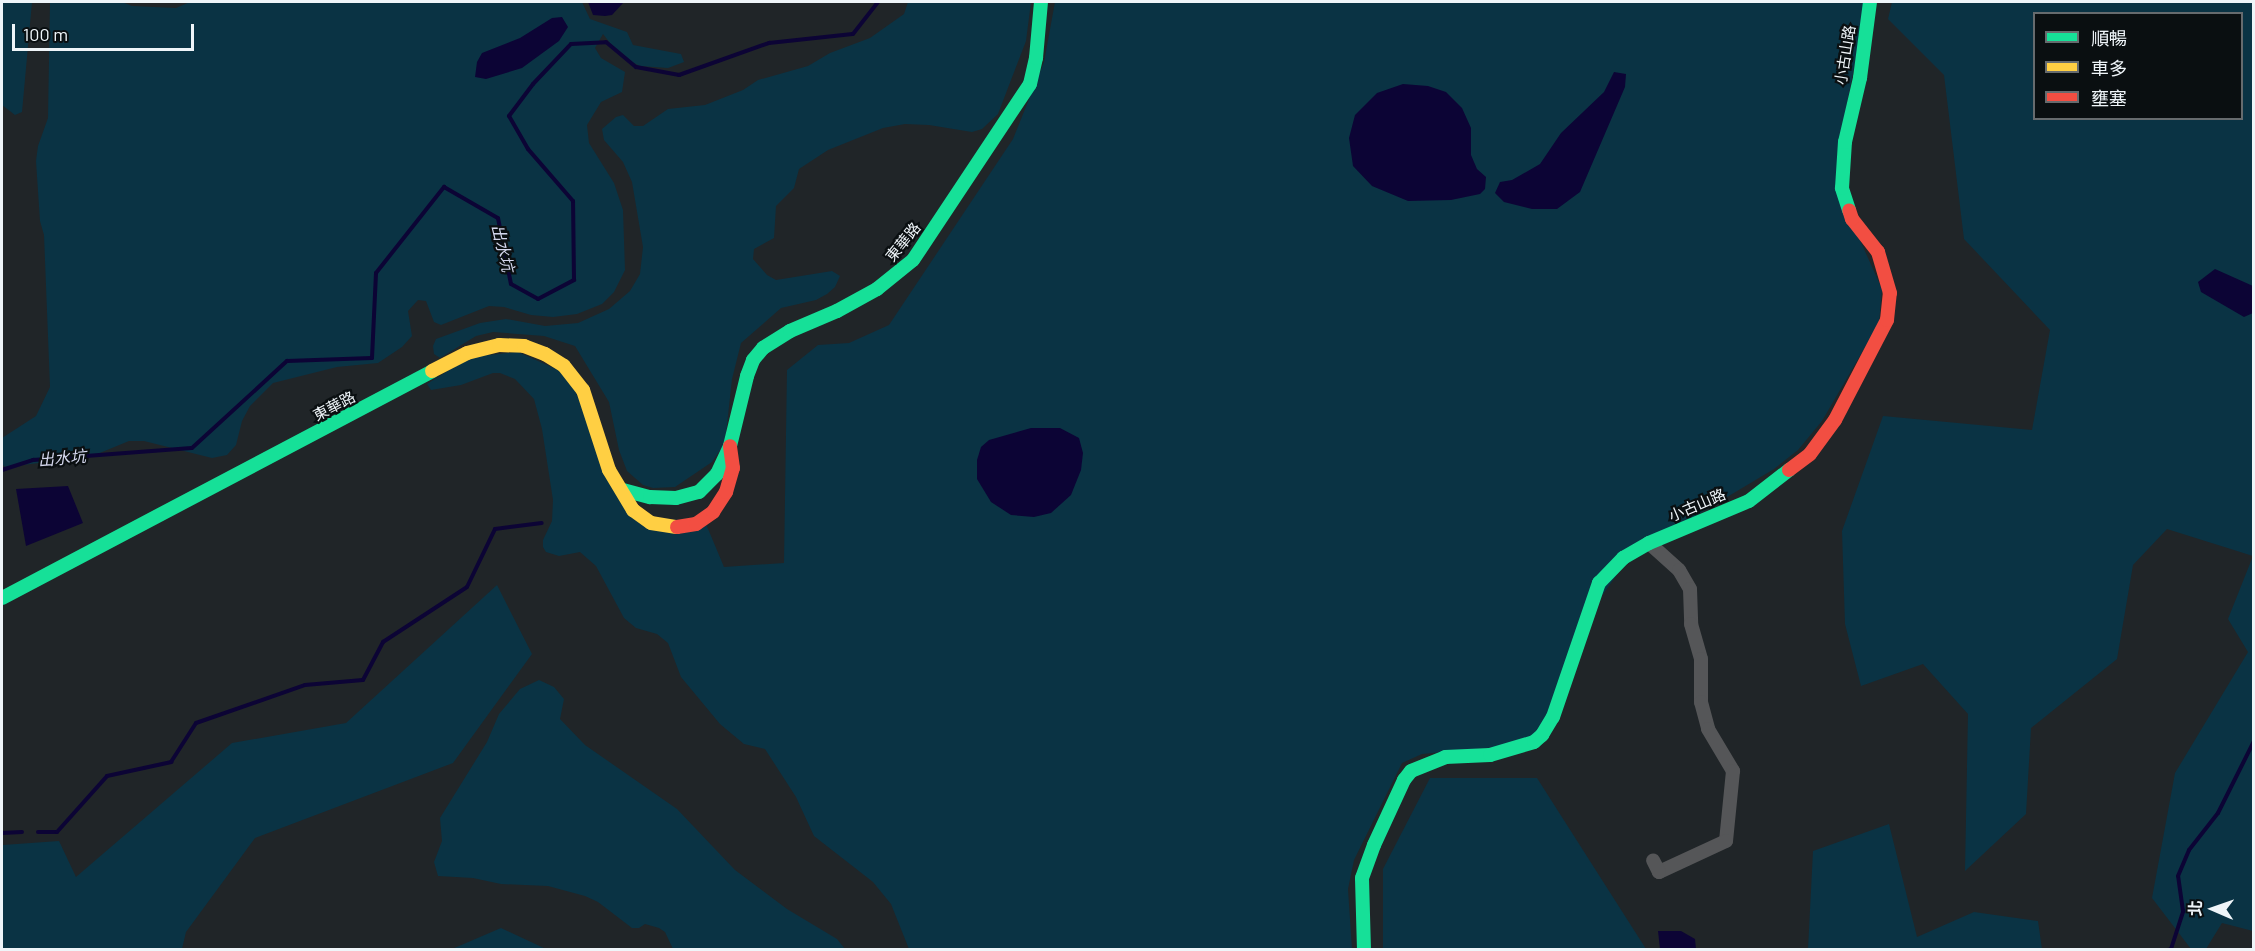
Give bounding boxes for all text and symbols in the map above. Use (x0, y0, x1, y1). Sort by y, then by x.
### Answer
scale bar (15, 12, 196, 50)
legend (2033, 12, 2243, 120)
text: 100 m (23, 23, 68, 45)
street label: 小古山路 (1831, 24, 1859, 86)
text: 順暢 (2091, 27, 2127, 49)
text: 車多 (2091, 57, 2127, 79)
text: 壅塞 (2091, 87, 2127, 109)
street label: 東華路 (882, 219, 924, 265)
water label: 出水坑 (488, 222, 518, 274)
street label: 東華路 (310, 387, 358, 425)
water label: 出水坑 (37, 446, 87, 470)
street label: 小古山路 (1666, 485, 1728, 525)
north arrow (2183, 879, 2243, 939)
text: 北 (2185, 900, 2204, 917)

